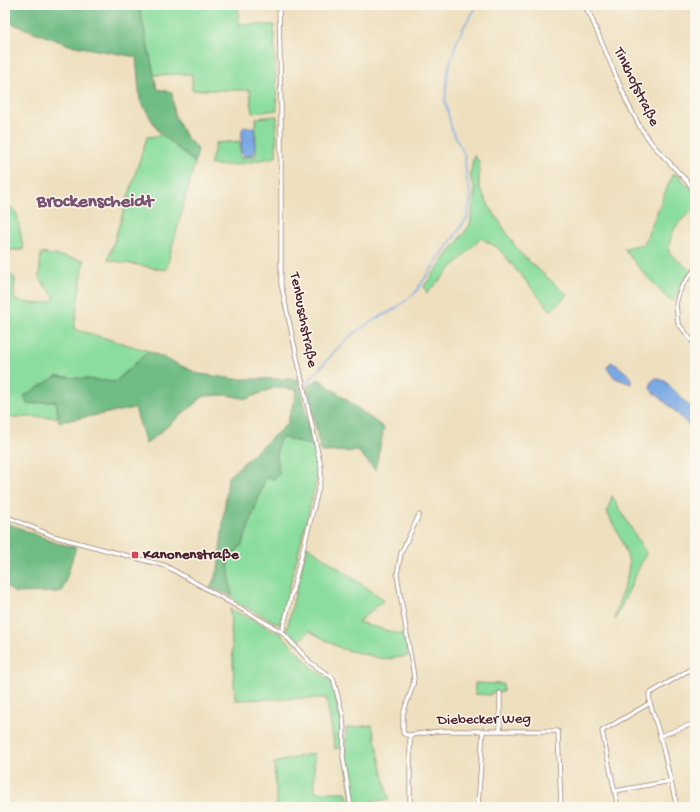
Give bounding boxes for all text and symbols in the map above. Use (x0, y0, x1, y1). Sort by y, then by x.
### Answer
street label: Tinkhofstraße (609, 44, 663, 130)
district label: Brockenscheidt (36, 191, 156, 214)
street label: Tenbuschstraße (285, 270, 321, 369)
place label: Kanonenstraße (142, 546, 240, 564)
marker: Kanonenstraße (130, 550, 140, 560)
street label: Diebecker Weg (436, 710, 531, 730)

